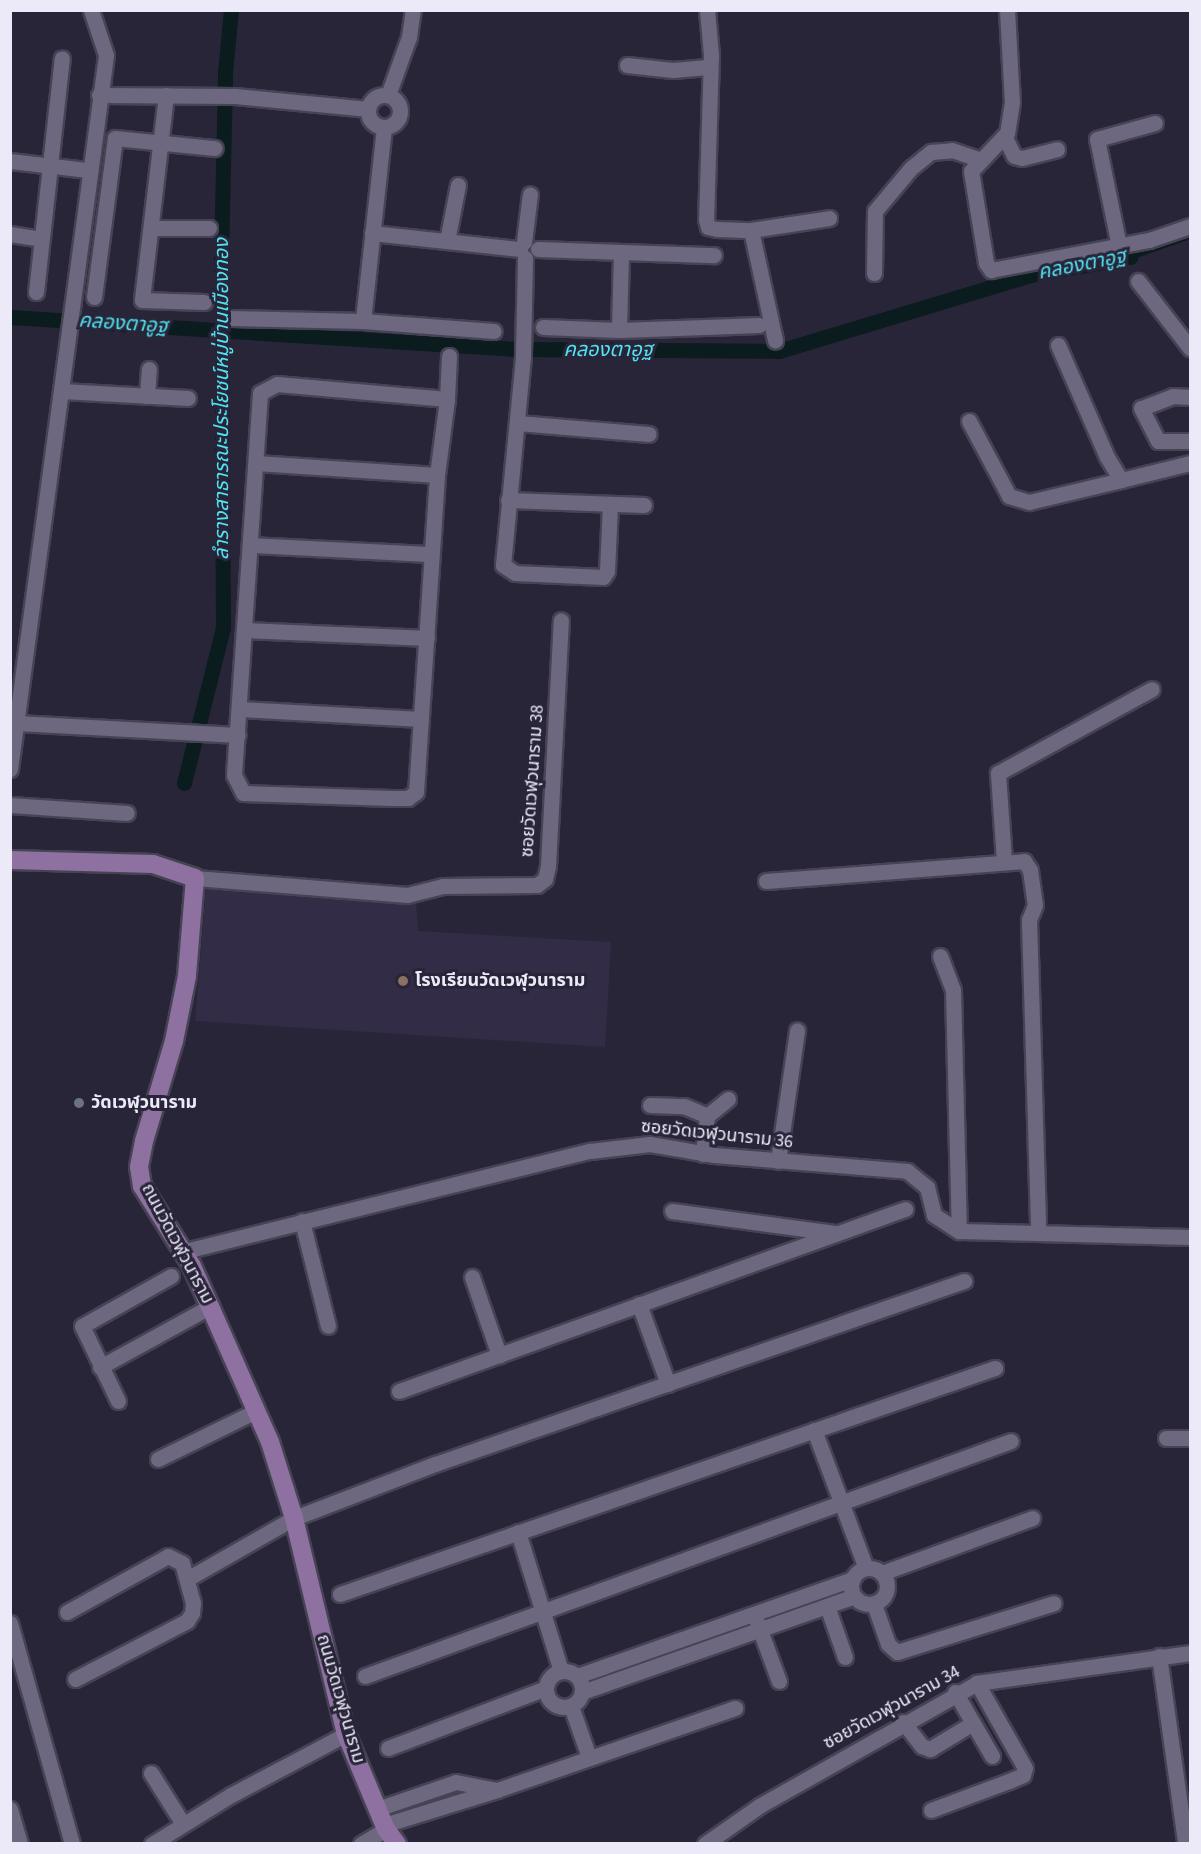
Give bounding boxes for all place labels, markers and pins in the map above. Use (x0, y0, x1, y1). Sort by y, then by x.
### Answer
place label: โรงเรียนวัดเวฬุวนาราม (415, 970, 585, 992)
marker: โรงเรียนวัดเวฬุวนาราม (396, 974, 410, 988)
place label: วัดเวฬุวนาราม (91, 1092, 197, 1114)
marker: วัดเวฬุวนาราม (72, 1096, 86, 1110)

